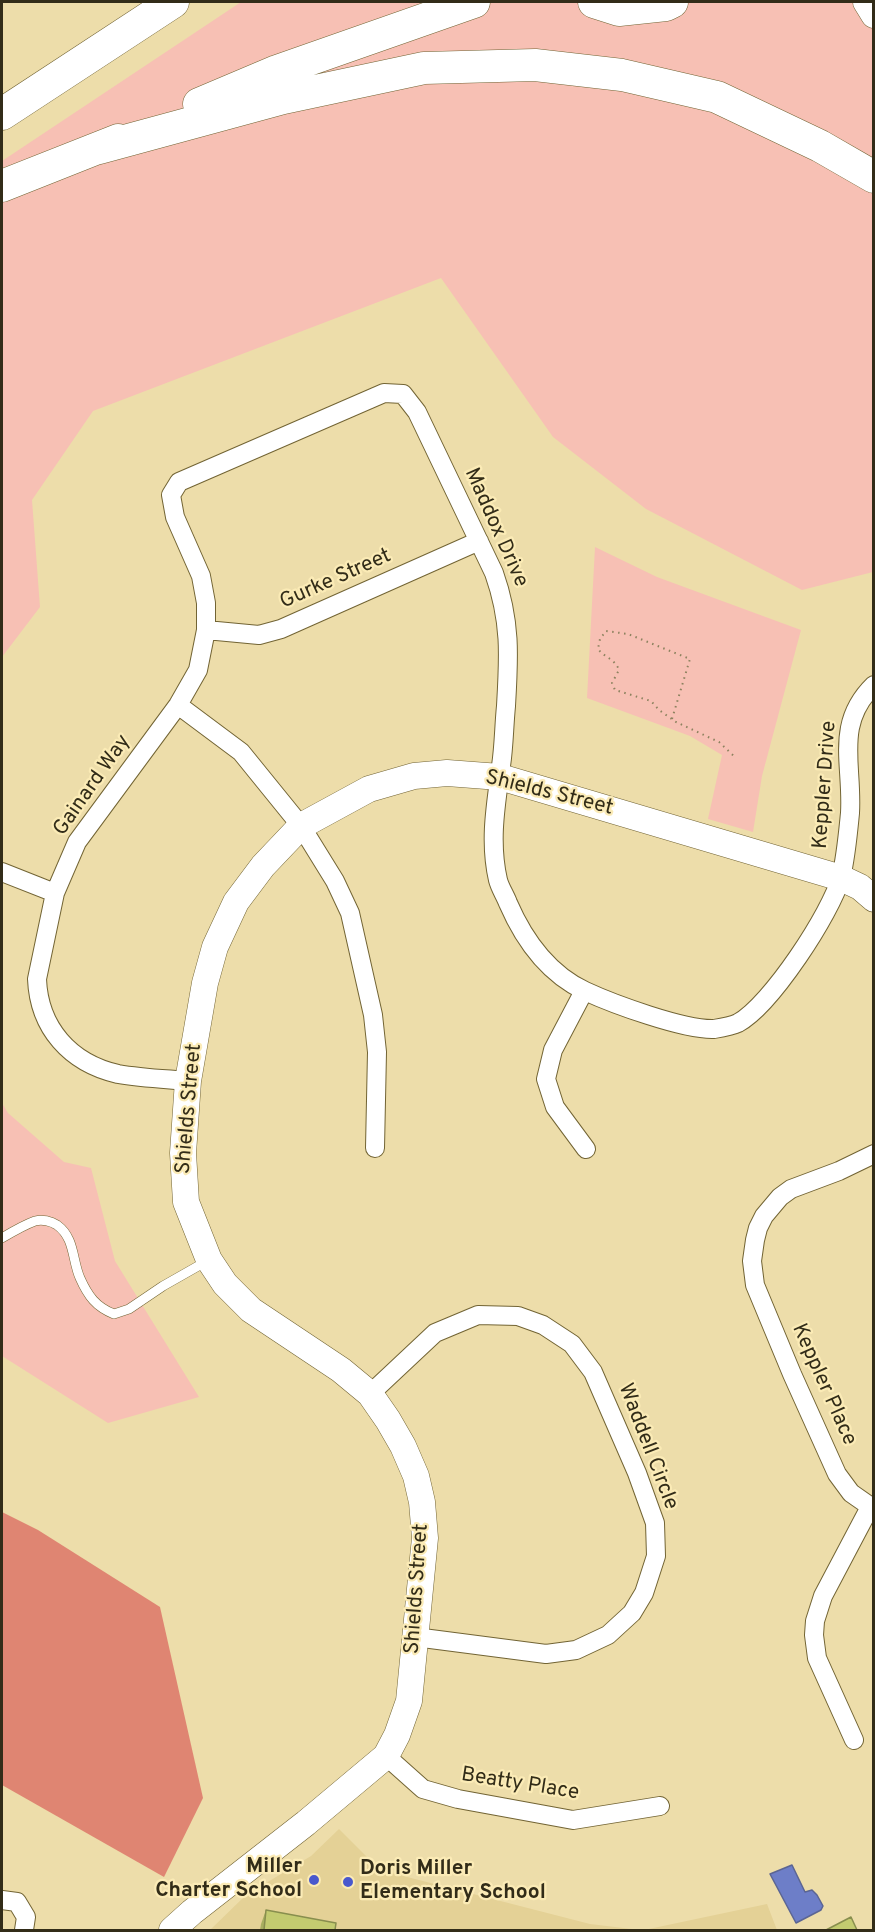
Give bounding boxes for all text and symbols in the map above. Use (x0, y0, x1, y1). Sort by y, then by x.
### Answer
street label: Maddox Drive (457, 464, 533, 592)
street label: Gurke Street (276, 544, 396, 616)
street label: Keppler Drive (809, 720, 843, 850)
street label: Gainard Way (49, 731, 137, 841)
street label: Shields Street (482, 766, 616, 822)
street label: Shields Street (172, 1043, 208, 1175)
street label: Keppler Place (785, 1320, 861, 1450)
street label: Waddell Circle (611, 1380, 683, 1514)
street label: Shields Street (401, 1523, 435, 1655)
street label: Beatty Place (459, 1763, 581, 1807)
place label: Miller Charter School (155, 1855, 302, 1905)
place label: Doris Miller Elementary School (360, 1857, 546, 1907)
marker: Miller Charter School (307, 1873, 321, 1887)
marker: Doris Miller Elementary School (341, 1875, 355, 1889)

